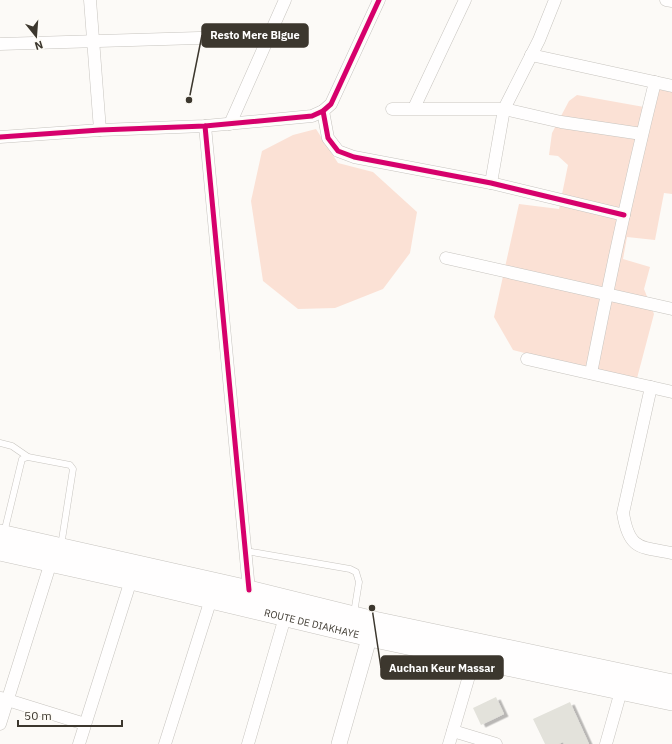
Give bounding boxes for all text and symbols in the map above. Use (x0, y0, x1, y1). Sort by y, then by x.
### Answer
north arrow (16, 16, 56, 56)
callout: Resto Mere Bigue (202, 24, 308, 47)
text: Resto Mere Bigue (210, 28, 300, 42)
text: N (33, 38, 45, 53)
street label: ROUTE DE DIAKHAYE (263, 606, 361, 641)
callout: Auchan Keur Massar (381, 656, 503, 679)
text: Auchan Keur Massar (389, 661, 495, 675)
scale bar (18, 702, 122, 728)
text: 50 m (24, 708, 52, 723)

